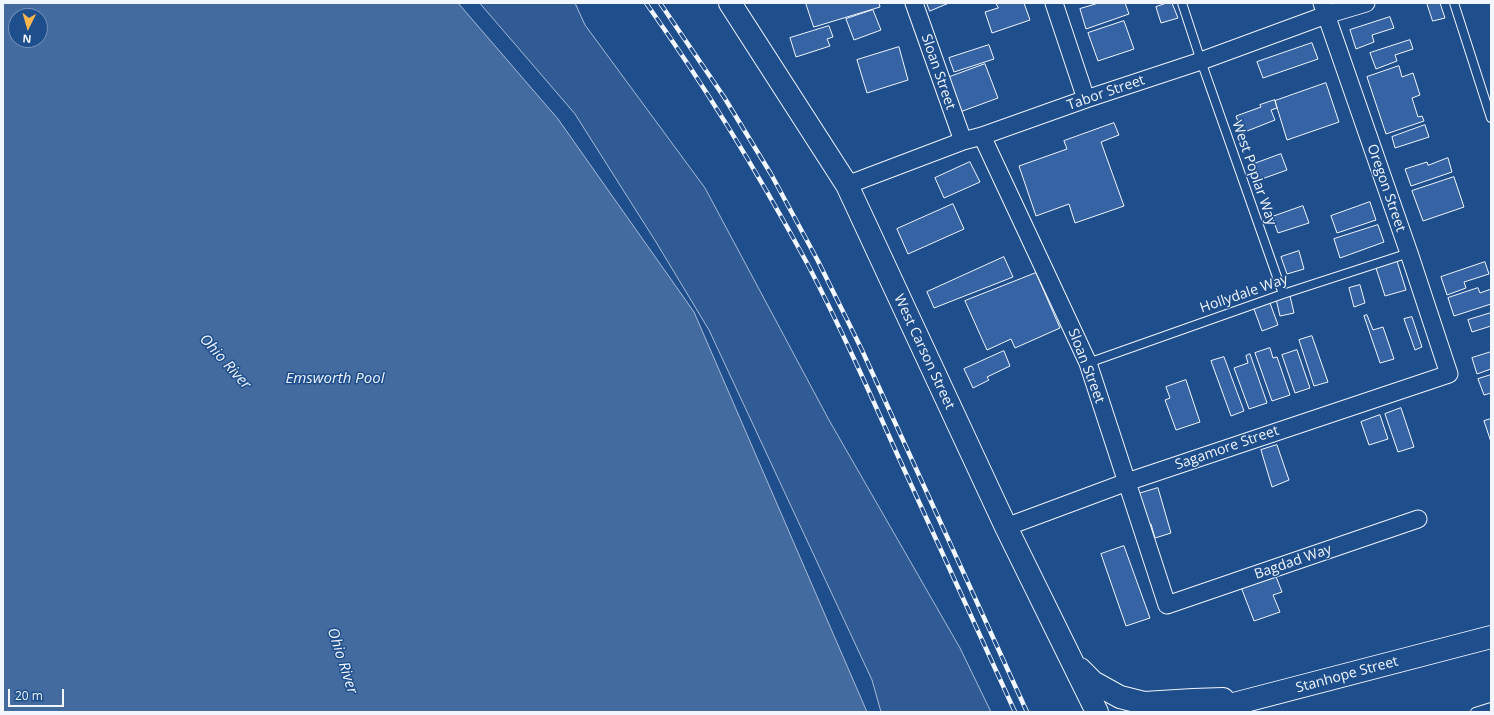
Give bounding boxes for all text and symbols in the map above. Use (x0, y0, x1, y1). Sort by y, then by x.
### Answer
north arrow (8, 8, 48, 48)
text: N (22, 32, 32, 47)
street label: Sloan Street (917, 32, 959, 112)
street label: Tabor Street (1065, 72, 1147, 114)
street label: West Poplar Way (1228, 118, 1280, 228)
street label: Oregon Street (1363, 142, 1409, 234)
street label: Hollydale Way (1198, 271, 1290, 317)
street label: West Carson Street (890, 292, 958, 412)
street label: Sloan Street (1064, 326, 1108, 406)
water label: Ohio River (195, 331, 255, 393)
water label: Emsworth Pool (285, 370, 385, 388)
street label: Sagamore Street (1173, 422, 1281, 474)
street label: Bagdad Way (1252, 541, 1334, 583)
water label: Ohio River (323, 626, 361, 696)
street label: Stanhope Street (1294, 653, 1400, 697)
scale bar (10, 681, 66, 707)
text: 20 m (15, 687, 43, 704)

